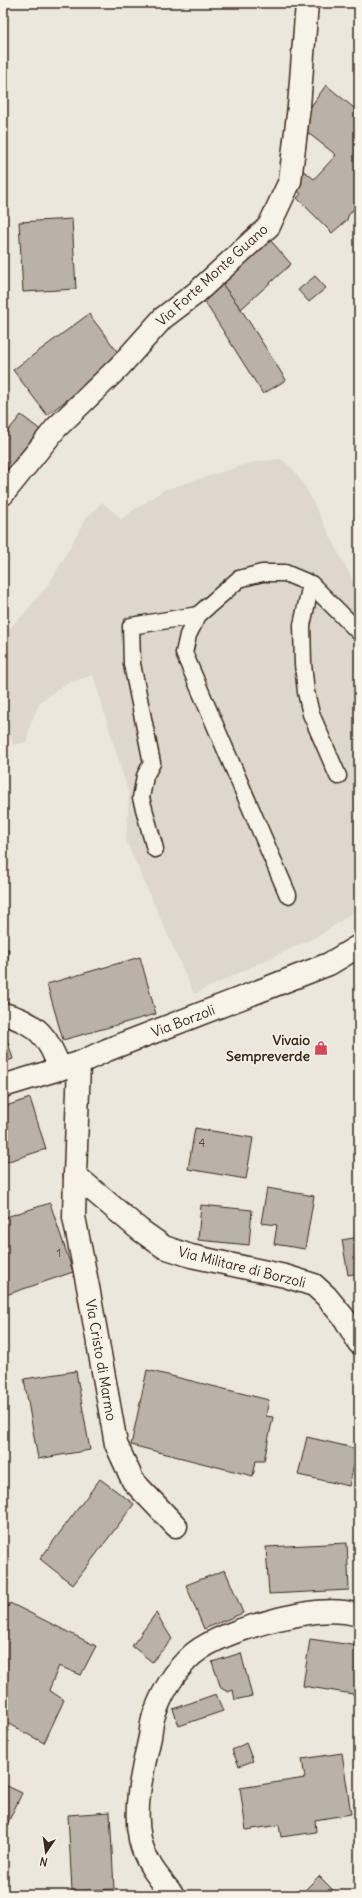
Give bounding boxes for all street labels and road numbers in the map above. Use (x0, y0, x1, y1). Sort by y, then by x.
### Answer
street label: Via Forte Monte Guano (152, 220, 272, 330)
street label: Via Borzoli (149, 1001, 217, 1041)
street label: Via Militare di Borzoli (176, 1242, 308, 1292)
street label: Via Cristo di Marmo (81, 1298, 121, 1422)

